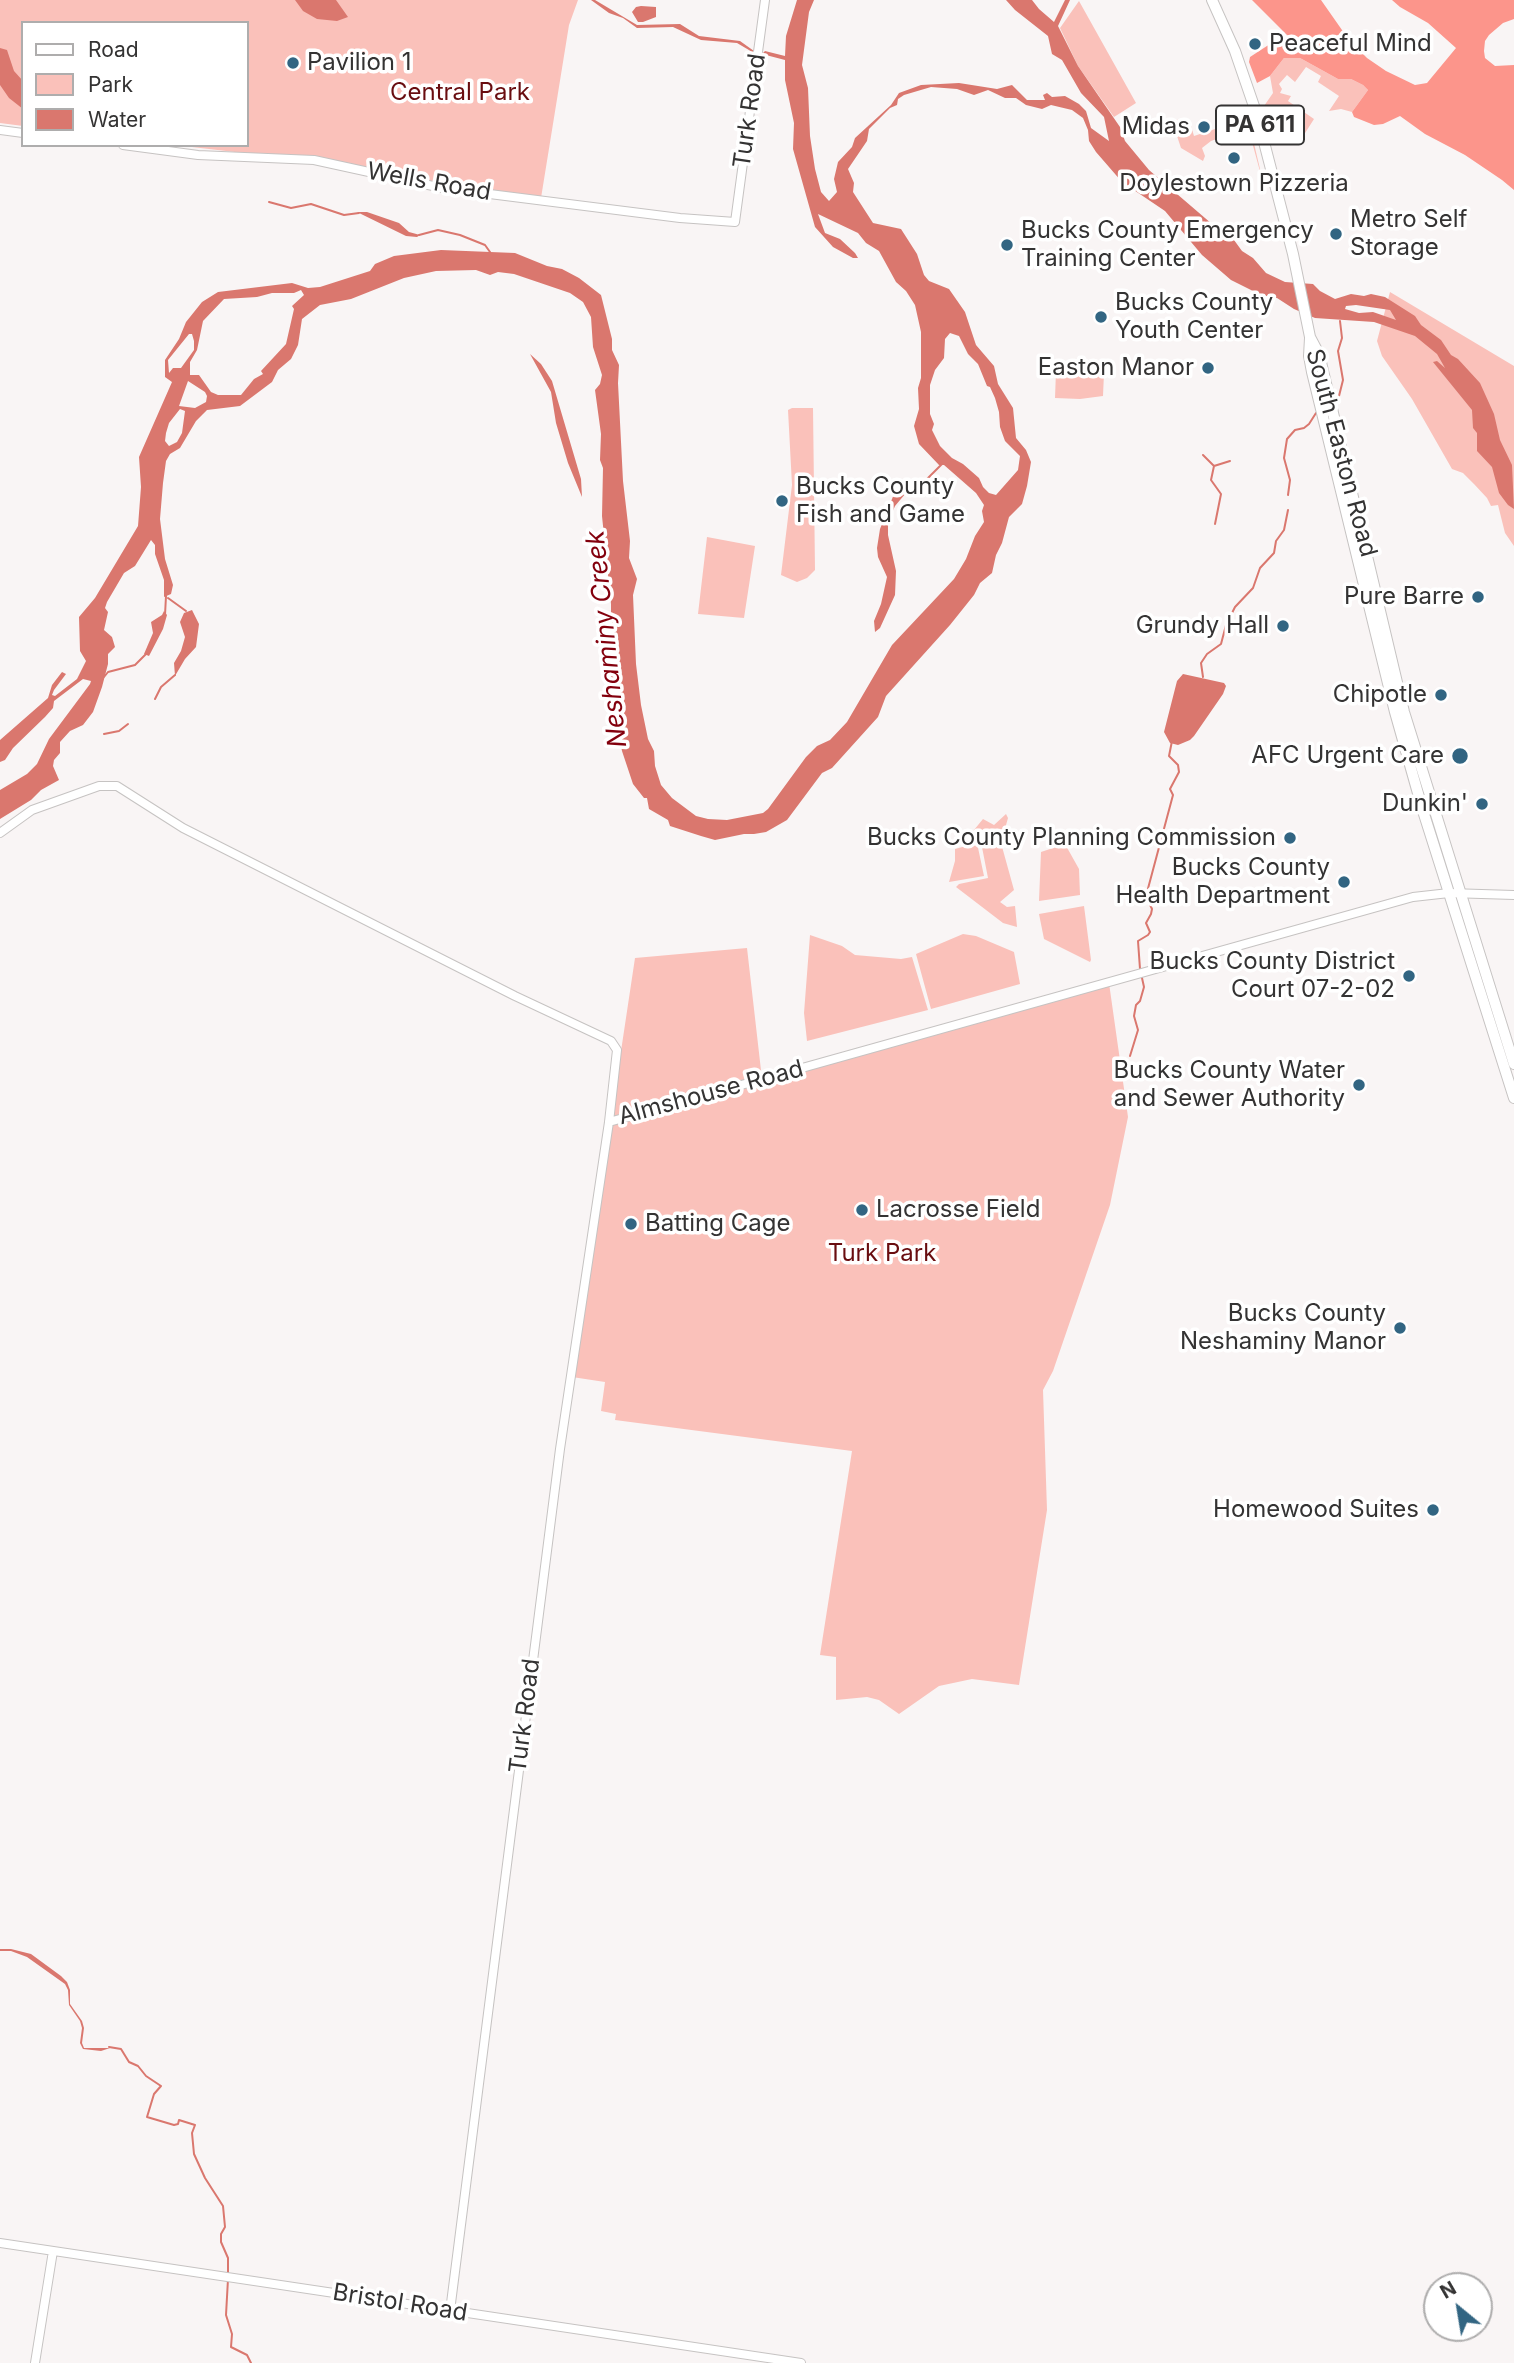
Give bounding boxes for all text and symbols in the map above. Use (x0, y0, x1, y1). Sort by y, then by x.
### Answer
legend (21, 21, 248, 147)
place label: Peaceful Mind (1269, 30, 1432, 58)
marker: Peaceful Mind (1247, 36, 1263, 52)
text: Road (88, 37, 139, 62)
place label: Pavilion 1 (307, 49, 411, 77)
street label: Turk Road (728, 52, 772, 170)
marker: Pavilion 1 (285, 55, 301, 71)
text: Park (88, 72, 133, 97)
park label: Central Park (390, 79, 530, 107)
road number: PA 611 (1216, 106, 1304, 144)
text: Water (88, 107, 146, 132)
place label: Midas (1122, 113, 1190, 141)
marker: Midas (1196, 119, 1212, 135)
marker: Doylestown Pizzeria (1226, 150, 1242, 166)
street label: Wells Road (365, 157, 493, 207)
place label: Doylestown Pizzeria (1119, 170, 1349, 198)
place label: Metro Self Storage (1350, 206, 1467, 262)
place label: Bucks County Emergency Training Center (1021, 217, 1314, 273)
marker: Metro Self Storage (1328, 226, 1344, 242)
marker: Bucks County Emergency Training Center (999, 237, 1015, 253)
place label: Bucks County Youth Center (1115, 289, 1273, 345)
marker: Bucks County Youth Center (1093, 309, 1109, 325)
street label: South Easton Road (1299, 346, 1383, 560)
place label: Easton Manor (1038, 354, 1194, 382)
marker: Easton Manor (1200, 360, 1216, 376)
place label: Bucks County Fish and Game (796, 473, 965, 529)
marker: Bucks County Fish and Game (774, 493, 790, 509)
water label: Neshaminy Creek (580, 529, 634, 749)
place label: Pure Barre (1344, 583, 1464, 611)
marker: Pure Barre (1470, 589, 1486, 605)
place label: Grundy Hall (1136, 612, 1269, 640)
marker: Grundy Hall (1275, 618, 1291, 634)
place label: Chipotle (1333, 681, 1427, 709)
marker: Chipotle (1433, 687, 1449, 703)
place label: AFC Urgent Care (1251, 742, 1444, 770)
marker: AFC Urgent Care (1450, 746, 1470, 766)
place label: Dunkin' (1382, 790, 1468, 818)
marker: Dunkin' (1474, 796, 1490, 812)
place label: Bucks County Planning Commission (867, 824, 1276, 852)
marker: Bucks County Planning Commission (1282, 830, 1298, 846)
place label: Bucks County Health Department (1115, 854, 1330, 910)
marker: Bucks County Health Department (1336, 874, 1352, 890)
place label: Bucks County District Court 07-2-02 (1150, 948, 1395, 1004)
marker: Bucks County District Court 07-2-02 (1401, 968, 1417, 984)
street label: Almshouse Road (615, 1054, 807, 1132)
place label: Bucks County Water and Sewer Authority (1113, 1057, 1345, 1113)
marker: Bucks County Water and Sewer Authority (1351, 1077, 1367, 1093)
place label: Lacrosse Field (876, 1196, 1040, 1224)
marker: Lacrosse Field (854, 1202, 870, 1218)
place label: Batting Cage (645, 1210, 790, 1238)
marker: Batting Cage (623, 1216, 639, 1232)
park label: Turk Park (828, 1240, 936, 1268)
place label: Bucks County Neshaminy Manor (1180, 1300, 1386, 1356)
marker: Bucks County Neshaminy Manor (1392, 1320, 1408, 1336)
place label: Homewood Suites (1213, 1496, 1419, 1524)
marker: Homewood Suites (1425, 1502, 1441, 1518)
street label: Turk Road (504, 1657, 546, 1775)
north arrow (1423, 2272, 1493, 2342)
text: N (1436, 2277, 1460, 2304)
street label: Bristol Road (331, 2278, 469, 2328)

